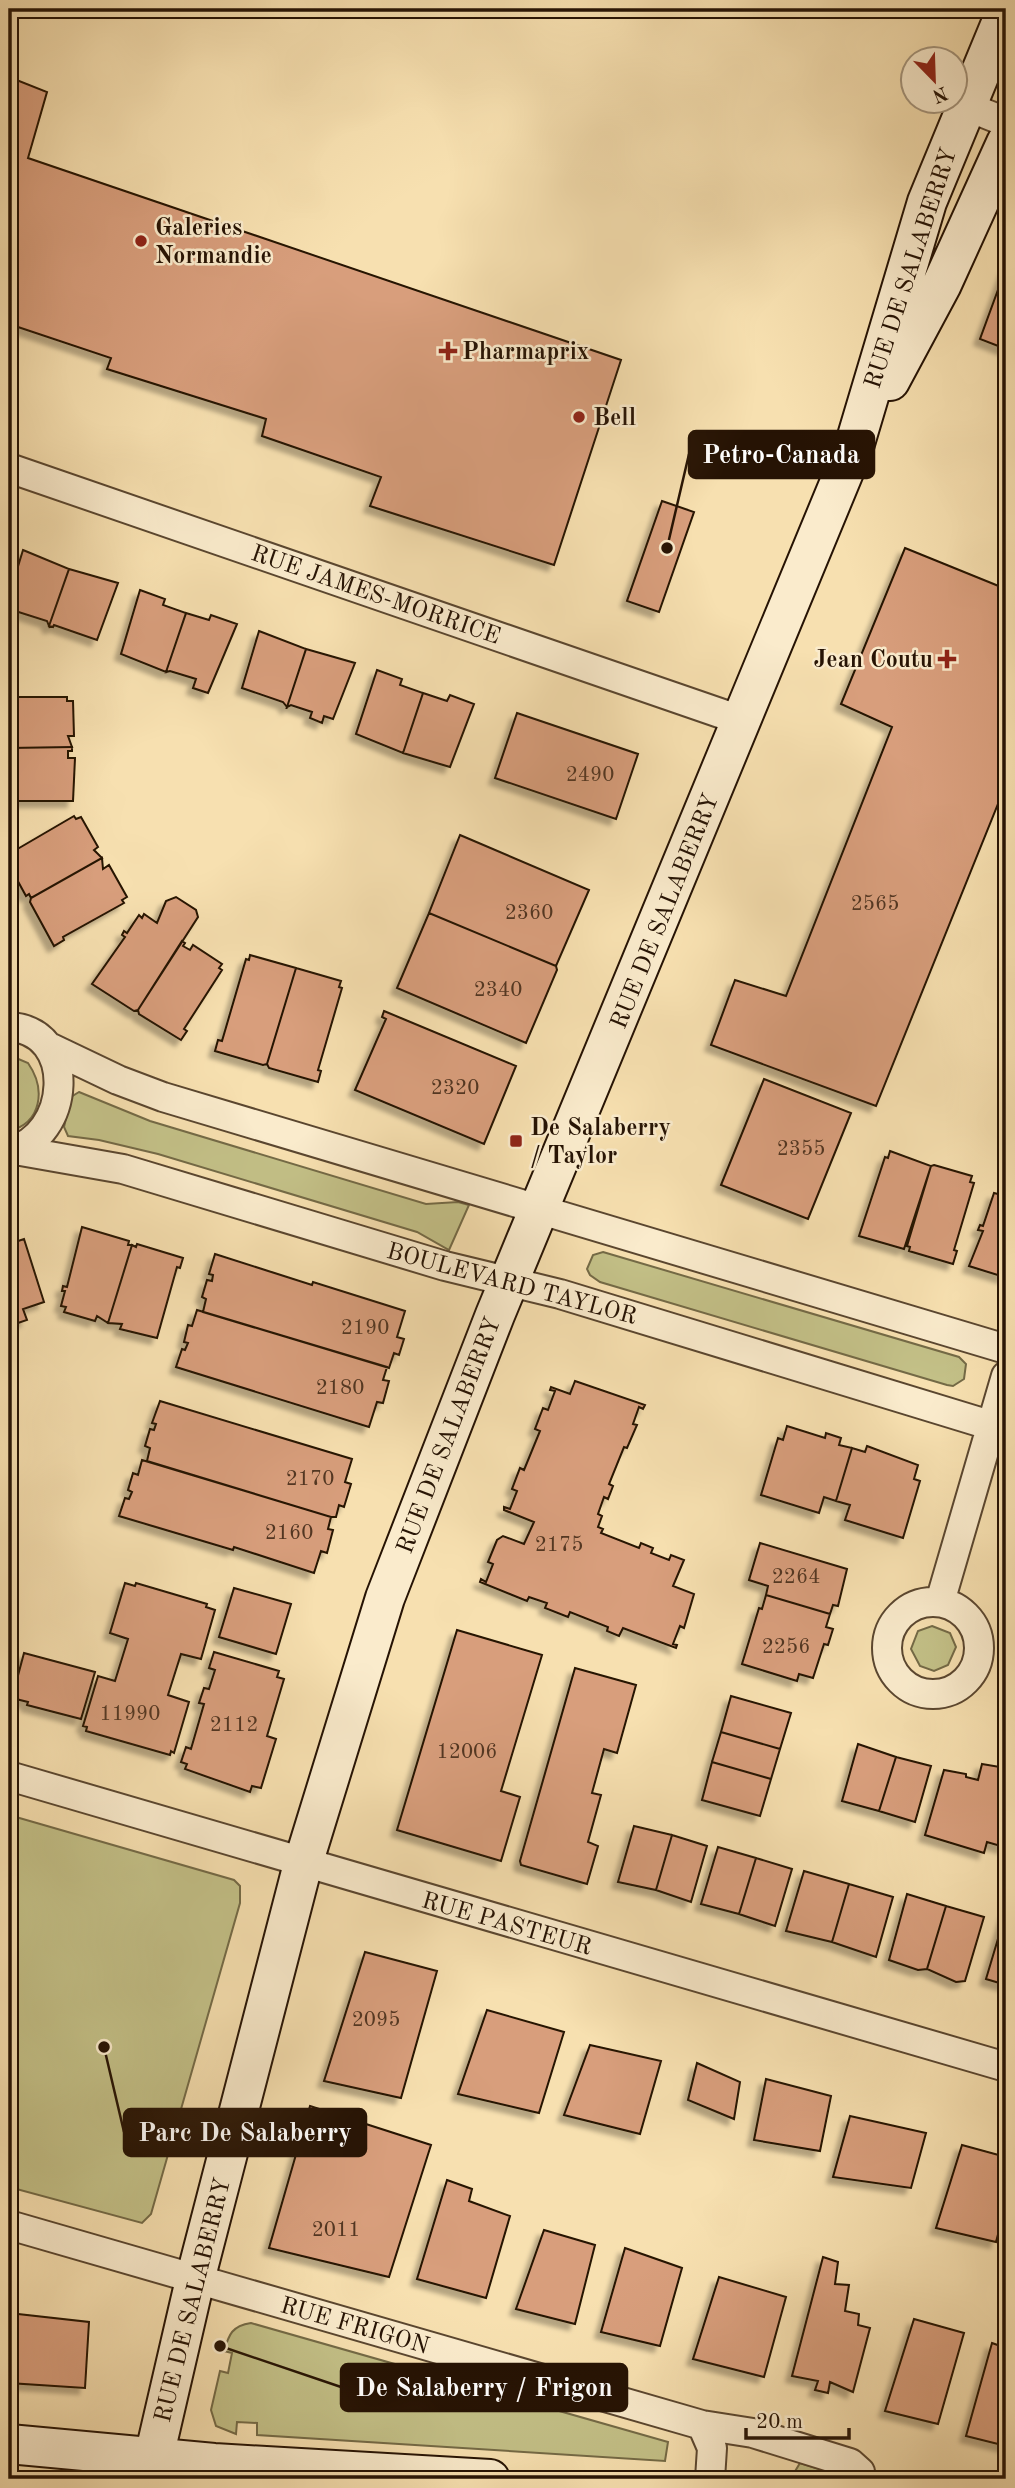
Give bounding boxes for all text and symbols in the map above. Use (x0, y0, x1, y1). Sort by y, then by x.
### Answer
north arrow (900, 46, 970, 116)
text: N (929, 82, 950, 105)
street label: RUE DE SALABERRY (862, 145, 962, 392)
place label: Galeries Normandie (155, 217, 272, 269)
marker: Galeries Normandie (133, 233, 149, 249)
place label: Pharmaprix (462, 341, 589, 365)
marker: Pharmaprix (440, 343, 456, 359)
place label: Bell (593, 407, 636, 431)
marker: Bell (571, 409, 587, 425)
callout: Petro-Canada (689, 431, 874, 478)
text: Petro-Canada (702, 443, 860, 469)
street label: RUE JAMES-MORRICE (248, 542, 503, 650)
place label: Jean Coutu (813, 649, 933, 673)
marker: Jean Coutu (939, 651, 955, 667)
house number: 2490 (566, 765, 614, 786)
street label: RUE DE SALABERRY (608, 791, 724, 1033)
house number: 2565 (851, 894, 899, 915)
house number: 2360 (505, 903, 553, 924)
house number: 2340 (474, 980, 522, 1001)
house number: 2320 (431, 1078, 479, 1099)
place label: De Salaberry / Taylor (530, 1117, 671, 1169)
marker: De Salaberry / Taylor (508, 1133, 524, 1149)
house number: 2355 (777, 1139, 825, 1160)
street label: BOULEVARD TAYLOR (384, 1240, 639, 1330)
street label: RUE DE SALABERRY (394, 1314, 506, 1557)
house number: 2190 (341, 1318, 389, 1339)
house number: 2180 (316, 1378, 364, 1399)
house number: 2170 (286, 1469, 334, 1490)
house number: 2160 (265, 1523, 313, 1544)
house number: 2175 (535, 1535, 583, 1556)
house number: 2264 (772, 1567, 820, 1588)
house number: 2256 (762, 1637, 810, 1658)
house number: 11990 (100, 1704, 160, 1725)
house number: 2112 (210, 1715, 258, 1736)
house number: 12006 (437, 1742, 497, 1763)
street label: RUE PASTEUR (419, 1889, 594, 1961)
house number: 2095 (352, 2010, 400, 2031)
callout: Parc De Salaberry (124, 2109, 366, 2156)
text: Parc De Salaberry (138, 2121, 352, 2147)
street label: RUE DE SALABERRY (152, 2176, 236, 2425)
house number: 2011 (312, 2220, 360, 2241)
street label: RUE FRIGON (277, 2294, 432, 2360)
callout: De Salaberry / Frigon (341, 2364, 627, 2411)
text: De Salaberry / Frigon (355, 2376, 613, 2402)
scale bar (746, 2397, 849, 2441)
text: 20 m (756, 2412, 803, 2433)

